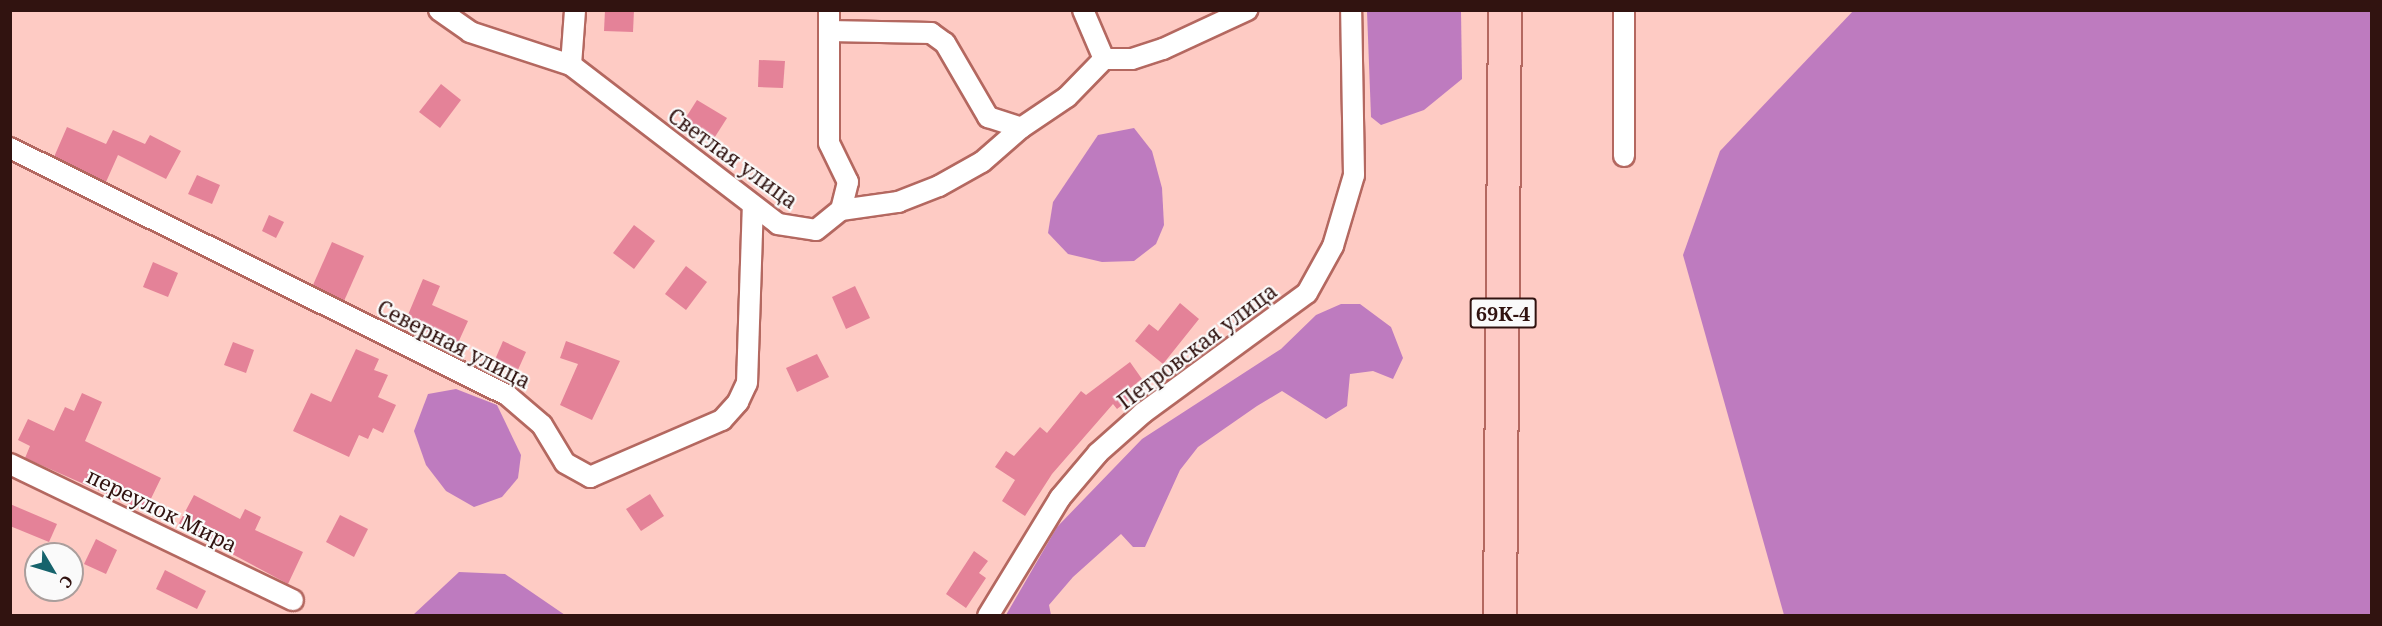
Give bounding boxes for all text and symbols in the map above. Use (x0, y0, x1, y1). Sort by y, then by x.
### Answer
street label: Светлая улица (663, 103, 803, 213)
street label: Петровская улица (1112, 278, 1282, 414)
street label: Северная улица (373, 294, 535, 394)
road number: 69К-4 (1468, 296, 1538, 330)
street label: переулок Мира (83, 463, 241, 557)
north arrow (24, 542, 84, 602)
text: С (55, 571, 79, 593)

